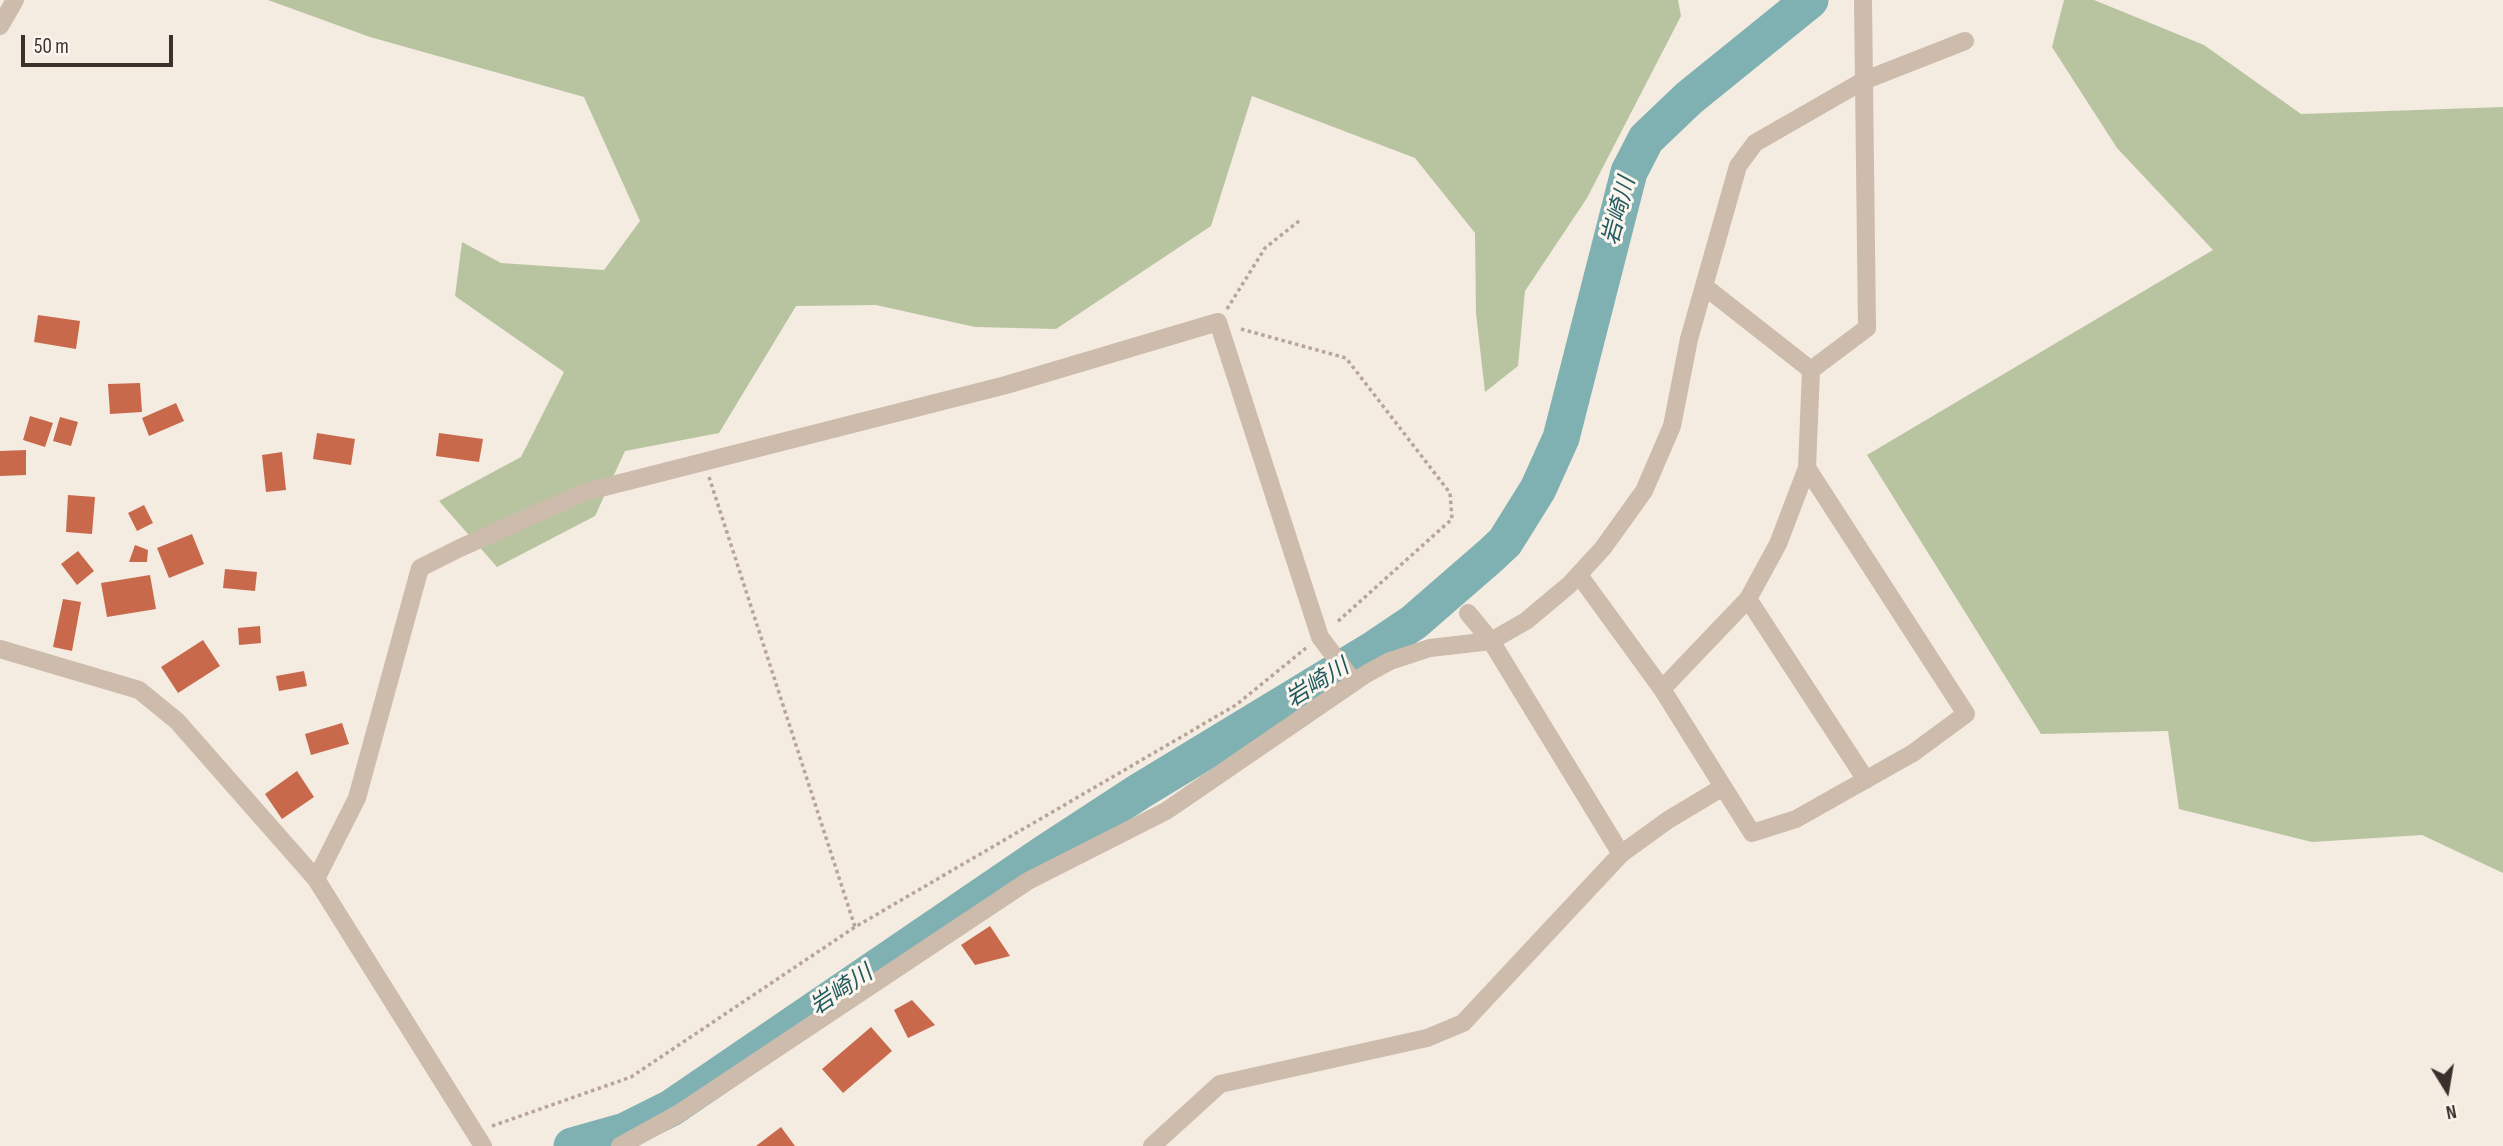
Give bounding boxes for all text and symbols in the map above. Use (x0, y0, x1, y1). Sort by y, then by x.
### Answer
scale bar (24, 21, 177, 65)
text: 50 m (34, 34, 69, 59)
water label: 岩崎川 (1598, 174, 1642, 248)
water label: 岩崎川 (1281, 654, 1355, 714)
water label: 岩崎川 (806, 960, 878, 1022)
north arrow (2412, 1055, 2482, 1125)
text: N (2444, 1099, 2458, 1123)

